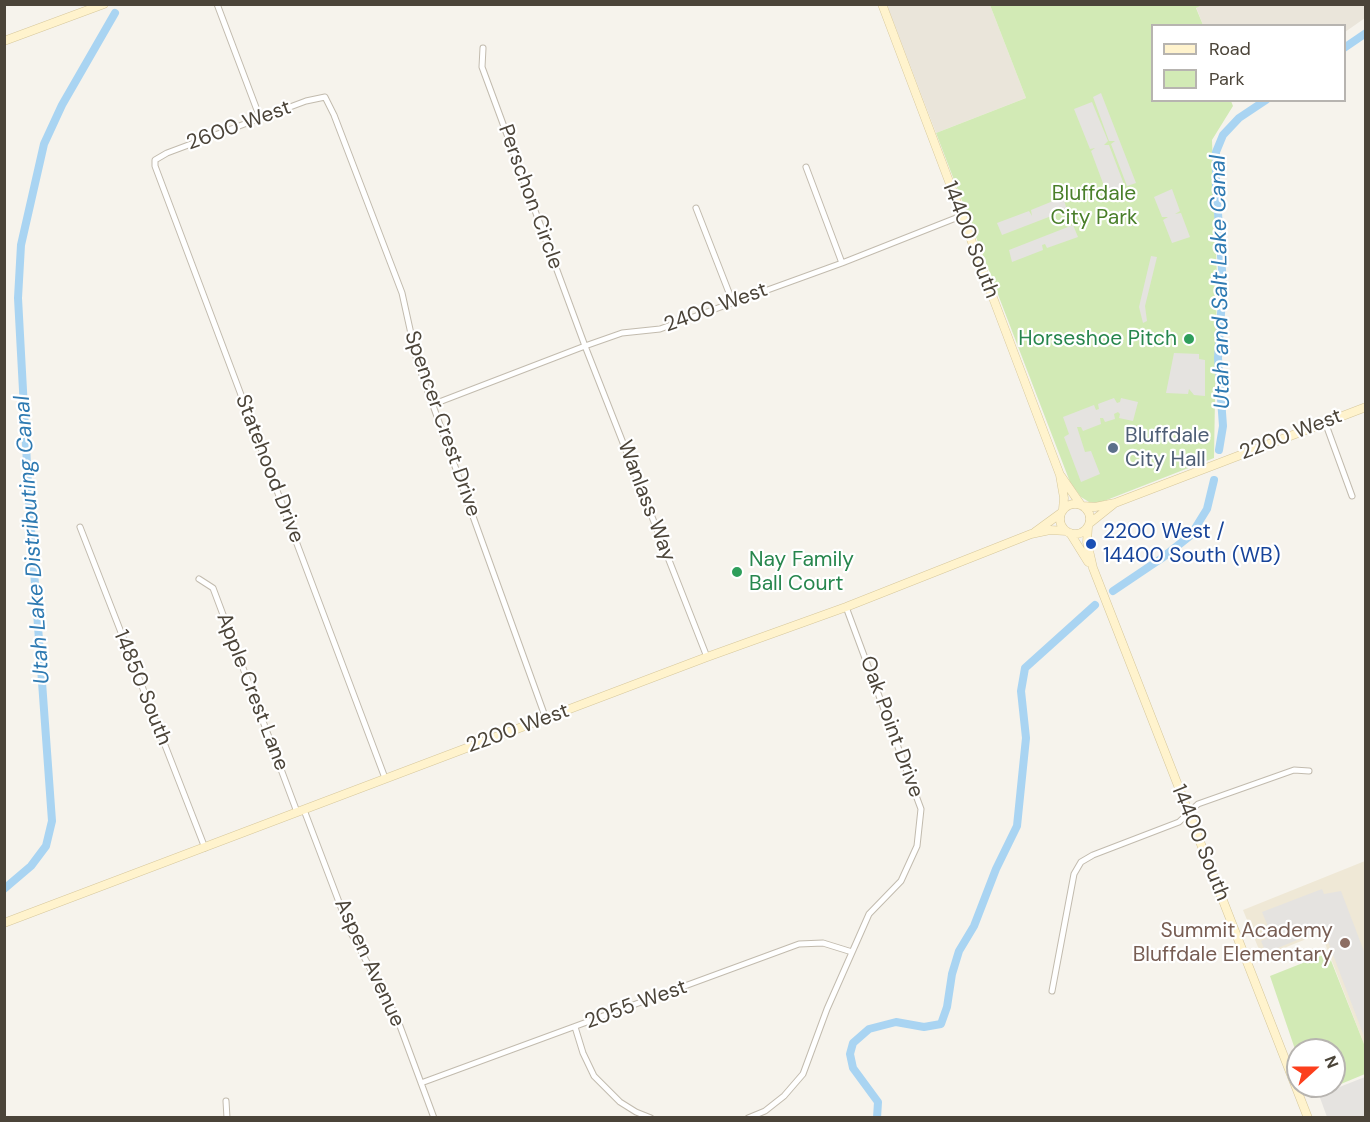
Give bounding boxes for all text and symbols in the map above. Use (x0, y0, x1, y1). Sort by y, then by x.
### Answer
legend (1151, 24, 1346, 102)
text: Road (1209, 37, 1251, 61)
text: Park (1209, 67, 1245, 91)
street label: 2600 West (183, 96, 295, 156)
street label: Perschon Circle (492, 121, 568, 273)
water label: Utah and Salt Lake Canal (1206, 155, 1236, 409)
street label: 14400 South (936, 178, 1004, 302)
park label: Bluffdale City Park (1050, 181, 1138, 231)
street label: 2400 West (661, 278, 771, 338)
place label: Horseshoe Pitch (1018, 326, 1177, 352)
street label: Spencer Crest Drive (398, 328, 486, 520)
marker: Horseshoe Pitch (1182, 332, 1196, 346)
street label: Statehood Drive (229, 391, 309, 547)
water label: Utah Lake Distributing Canal (10, 395, 56, 685)
street label: 2200 West (1236, 404, 1346, 466)
place label: Bluffdale City Hall (1125, 423, 1209, 473)
street label: Wanlass Way (611, 437, 681, 565)
marker: Bluffdale City Hall (1106, 441, 1120, 455)
place label: 2200 West / 14400 South (WB) (1103, 519, 1281, 569)
marker: 2200 West / 14400 South (WB) (1084, 537, 1098, 551)
place label: Nay Family Ball Court (749, 547, 854, 597)
marker: Nay Family Ball Court (730, 565, 744, 579)
street label: Apple Crest Lane (210, 609, 294, 775)
street label: 14850 South (108, 627, 176, 749)
street label: Oak Point Drive (854, 653, 928, 801)
street label: 2200 West (463, 699, 573, 759)
street label: 14400 South (1165, 781, 1235, 905)
street label: Aspen Avenue (328, 895, 410, 1031)
place label: Summit Academy Bluffdale Elementary (1133, 918, 1333, 968)
marker: Summit Academy Bluffdale Elementary (1338, 936, 1352, 950)
street label: 2055 West (581, 975, 691, 1035)
north arrow (1286, 1038, 1346, 1098)
text: N (1320, 1053, 1343, 1071)

